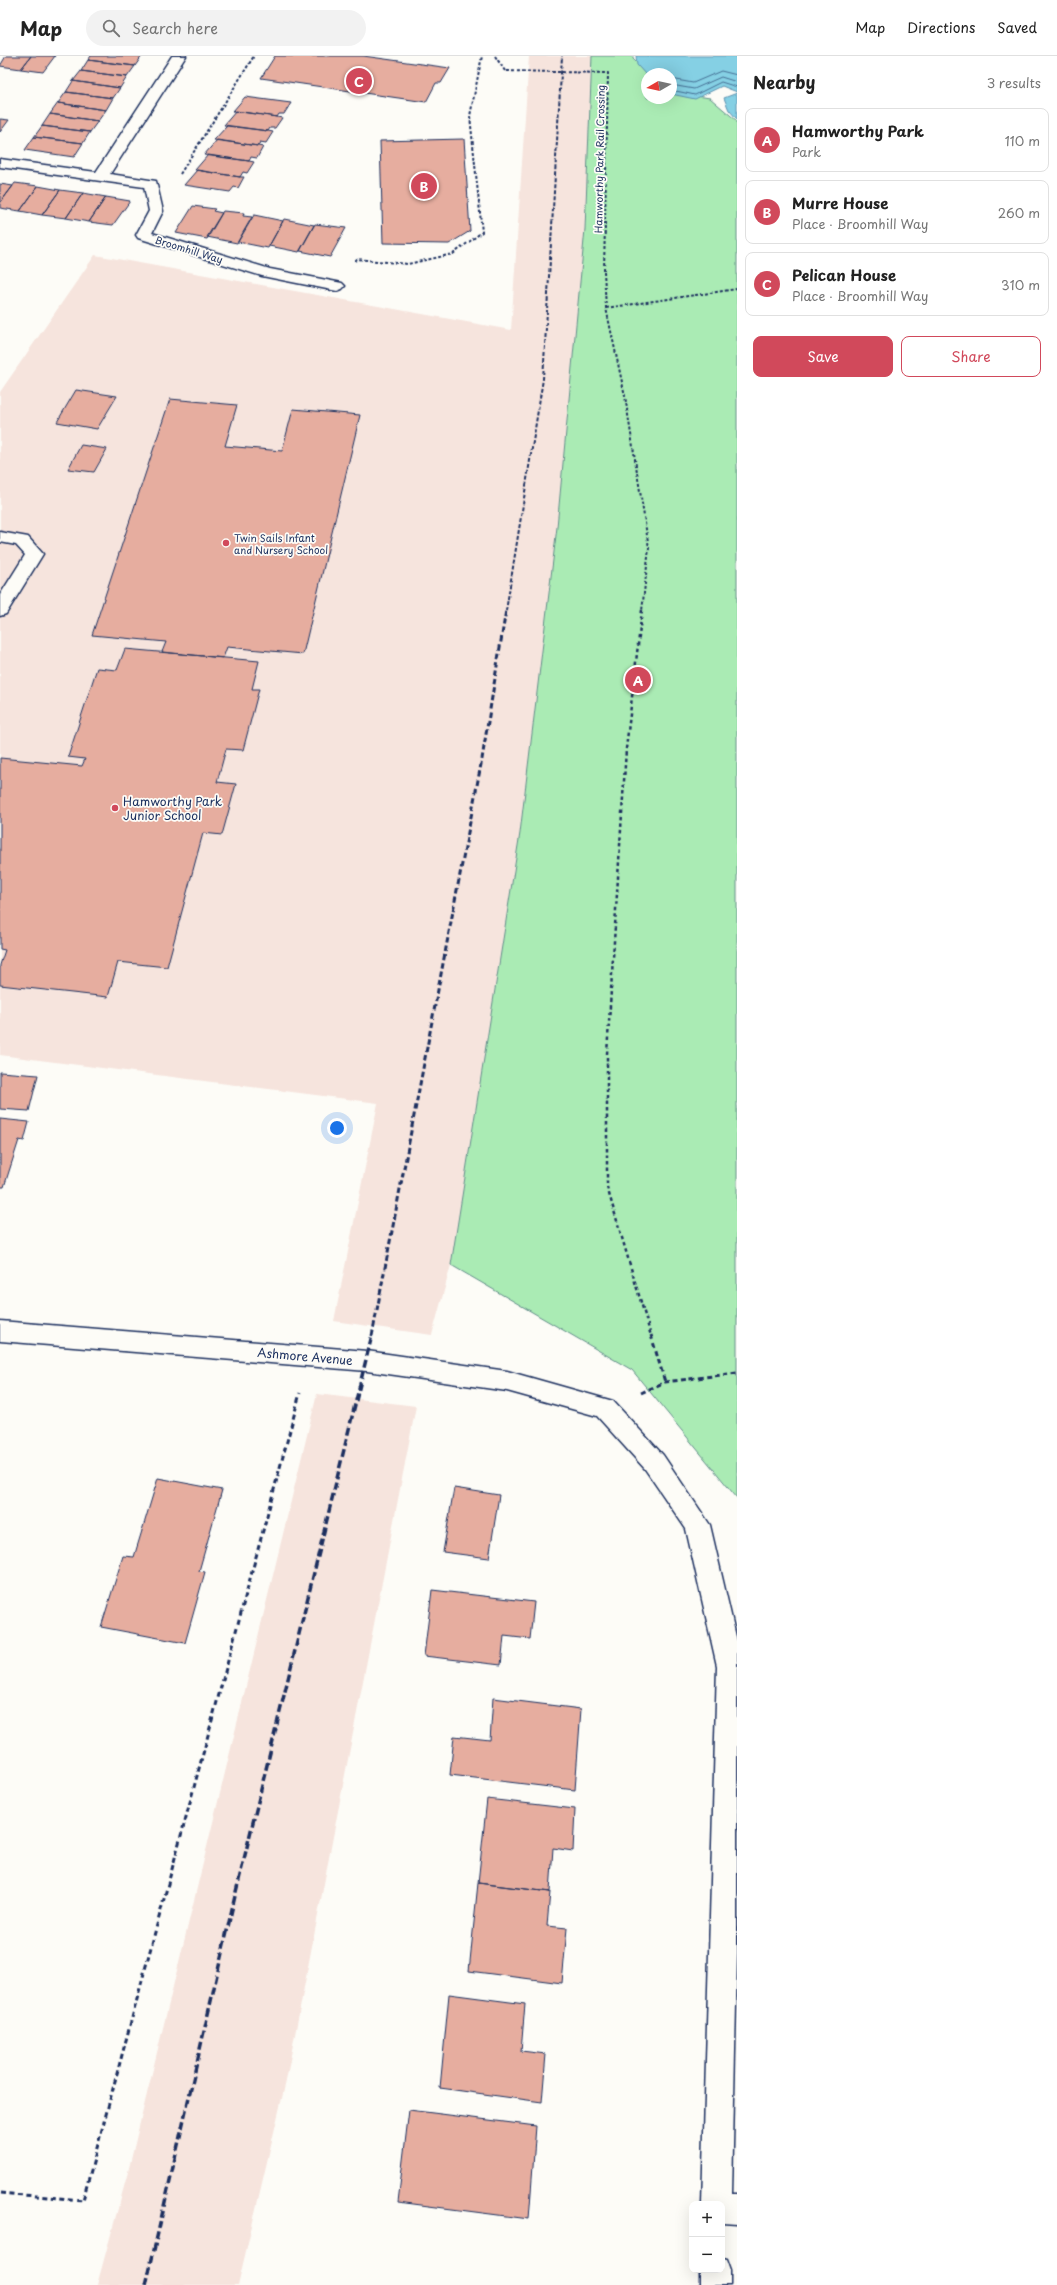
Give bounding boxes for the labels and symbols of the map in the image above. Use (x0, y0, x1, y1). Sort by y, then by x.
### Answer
pin: C (346, 66, 372, 96)
north arrow (641, 68, 677, 104)
street label: Hamworthy Park Rail Crossing (590, 84, 608, 233)
pin: B (411, 171, 437, 201)
street label: Broomhill Way (153, 232, 225, 267)
place label: Twin Sails Infant and Nursery School (234, 530, 328, 557)
marker: Twin Sails Infant and Nursery School (221, 538, 231, 548)
pin: A (625, 665, 651, 695)
place label: Hamworthy Park Junior School (123, 792, 222, 824)
marker: Hamworthy Park Junior School (110, 803, 120, 813)
your location (327, 1118, 347, 1138)
street label: Ashmore Avenue (257, 1343, 354, 1369)

